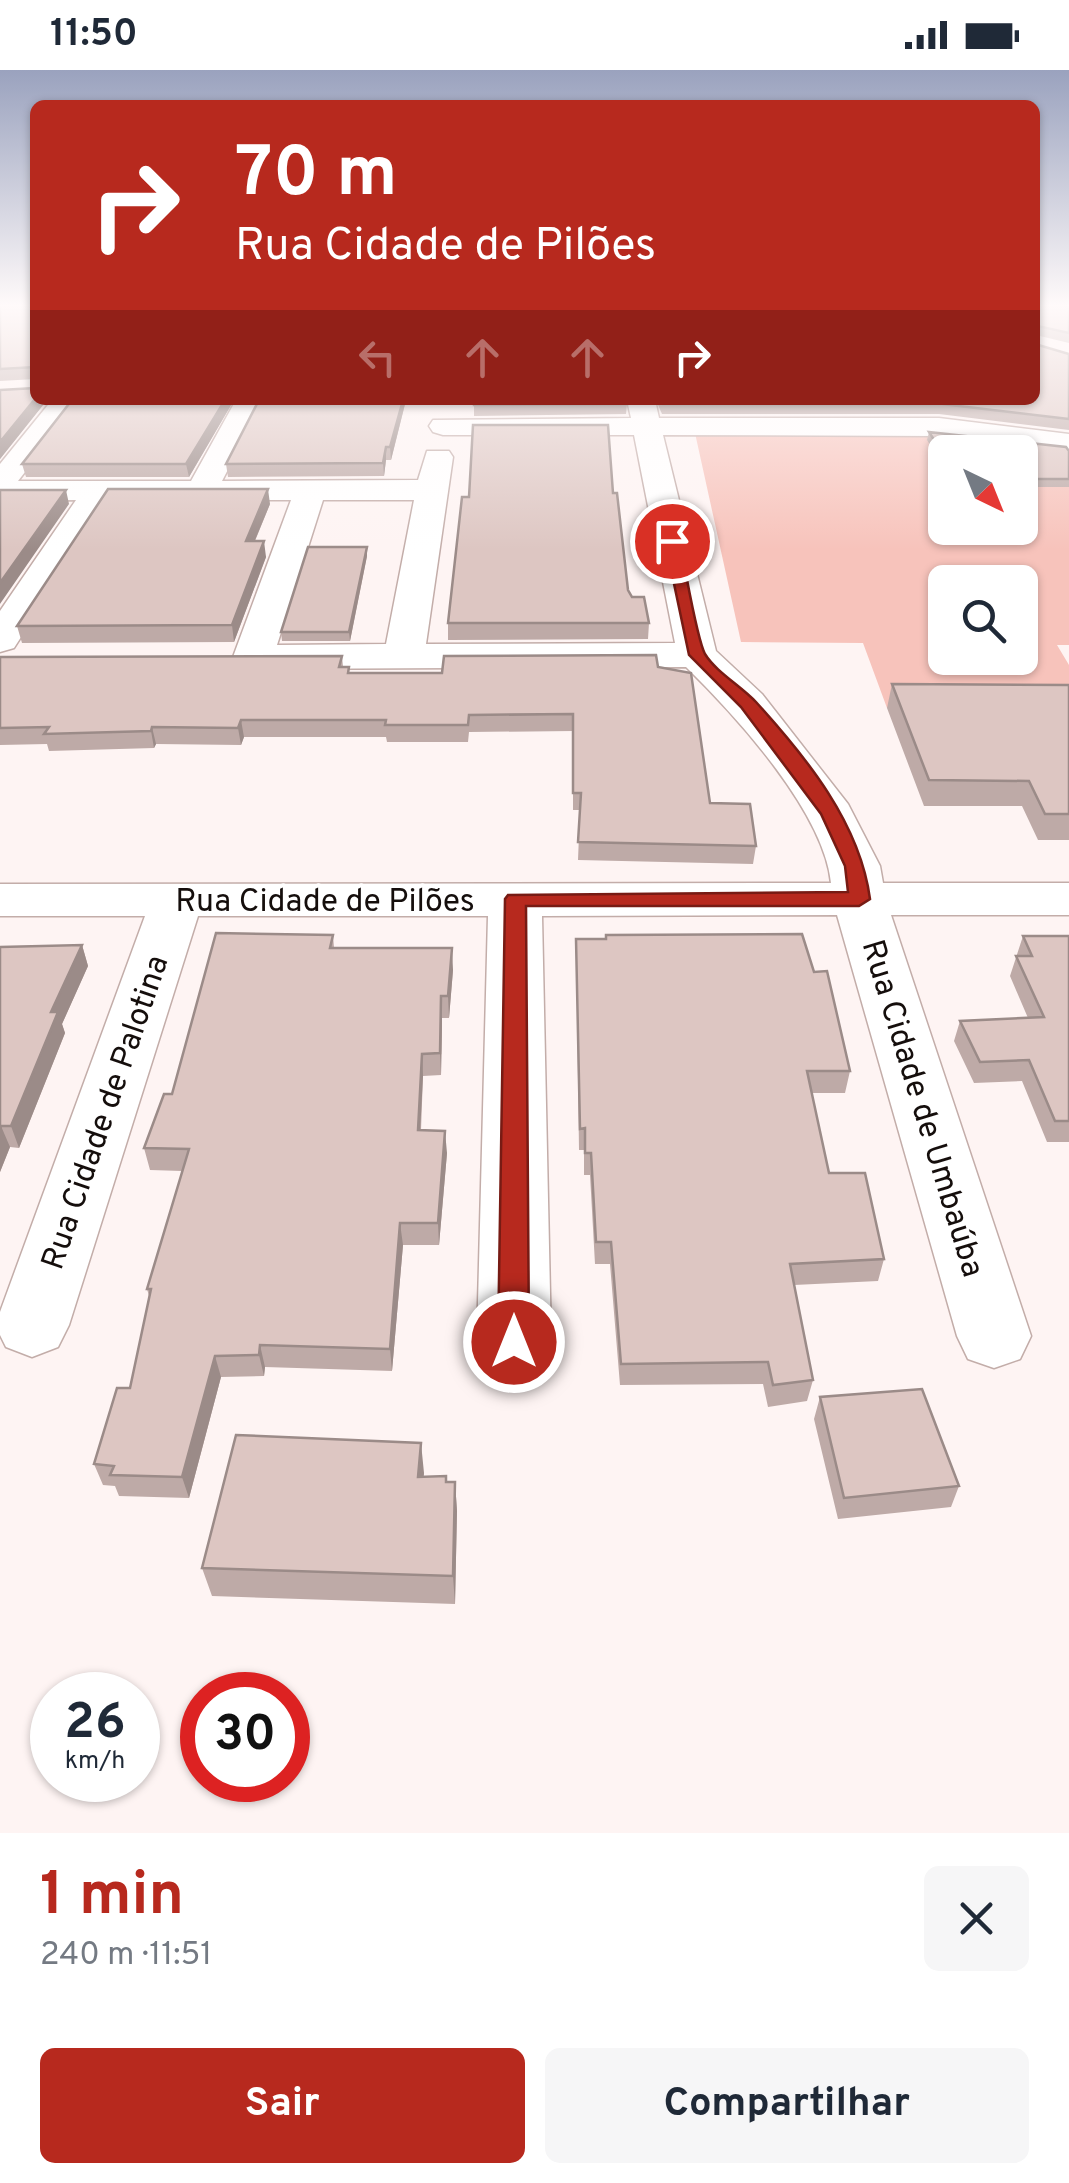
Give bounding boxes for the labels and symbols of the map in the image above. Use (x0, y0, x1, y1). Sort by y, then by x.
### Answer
north arrow (928, 435, 1038, 545)
pin (630, 499, 715, 584)
street label: Rua Cidade de Pilões (175, 883, 475, 923)
street label: Rua Cidade de Umbaúba (851, 935, 992, 1282)
street label: Rua Cidade de Palotina (34, 951, 179, 1275)
position arrow (462, 1290, 566, 1394)
speed limit sign: 30 (180, 1672, 310, 1802)

